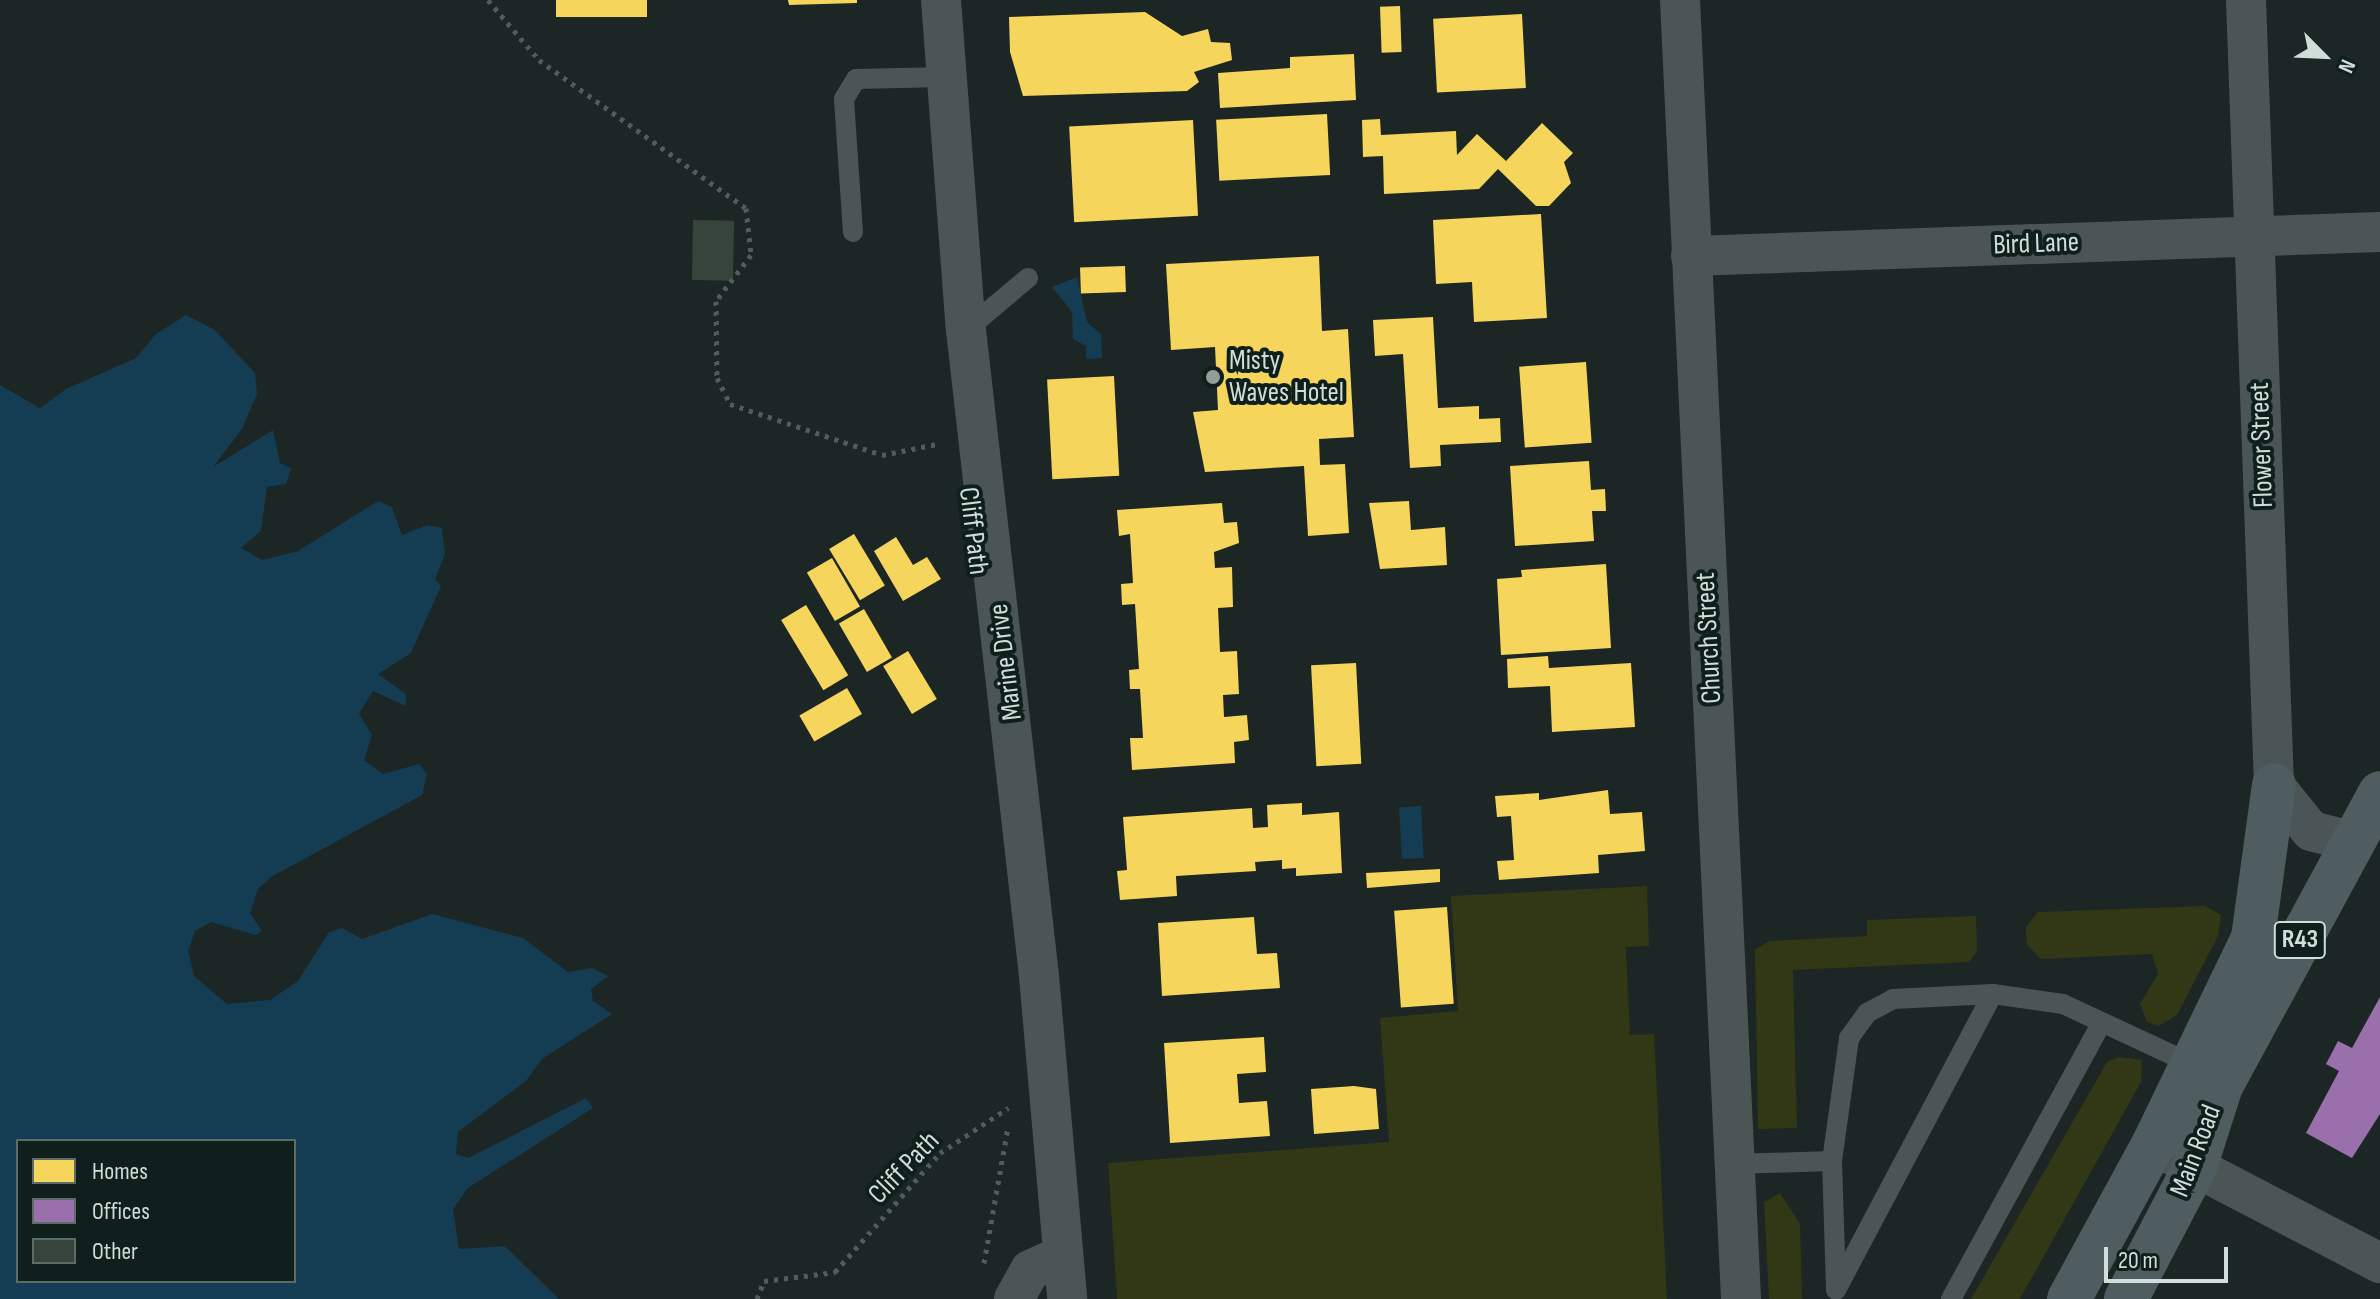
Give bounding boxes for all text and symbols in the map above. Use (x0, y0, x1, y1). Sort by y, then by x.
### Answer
north arrow (2284, 16, 2364, 96)
text: N (2332, 55, 2361, 77)
street label: Bird Lane (1993, 226, 2079, 262)
place label: Misty Waves Hotel (1229, 344, 1344, 410)
marker: Misty Waves Hotel (1204, 368, 1222, 386)
street label: Flower Street (2243, 382, 2281, 508)
street label: Cliff Path (951, 485, 995, 577)
street label: Church Street (1689, 571, 1729, 705)
street label: Marine Drive (982, 602, 1030, 722)
road number: R43 (2272, 918, 2328, 962)
street label: Main Road (2163, 1100, 2229, 1202)
street label: Cliff Path (861, 1125, 947, 1211)
legend (16, 1139, 296, 1283)
text: Homes (92, 1157, 148, 1186)
text: Offices (92, 1197, 150, 1226)
scale bar (2108, 1231, 2232, 1281)
text: Other (92, 1237, 138, 1266)
text: 20 m (2118, 1246, 2158, 1275)

